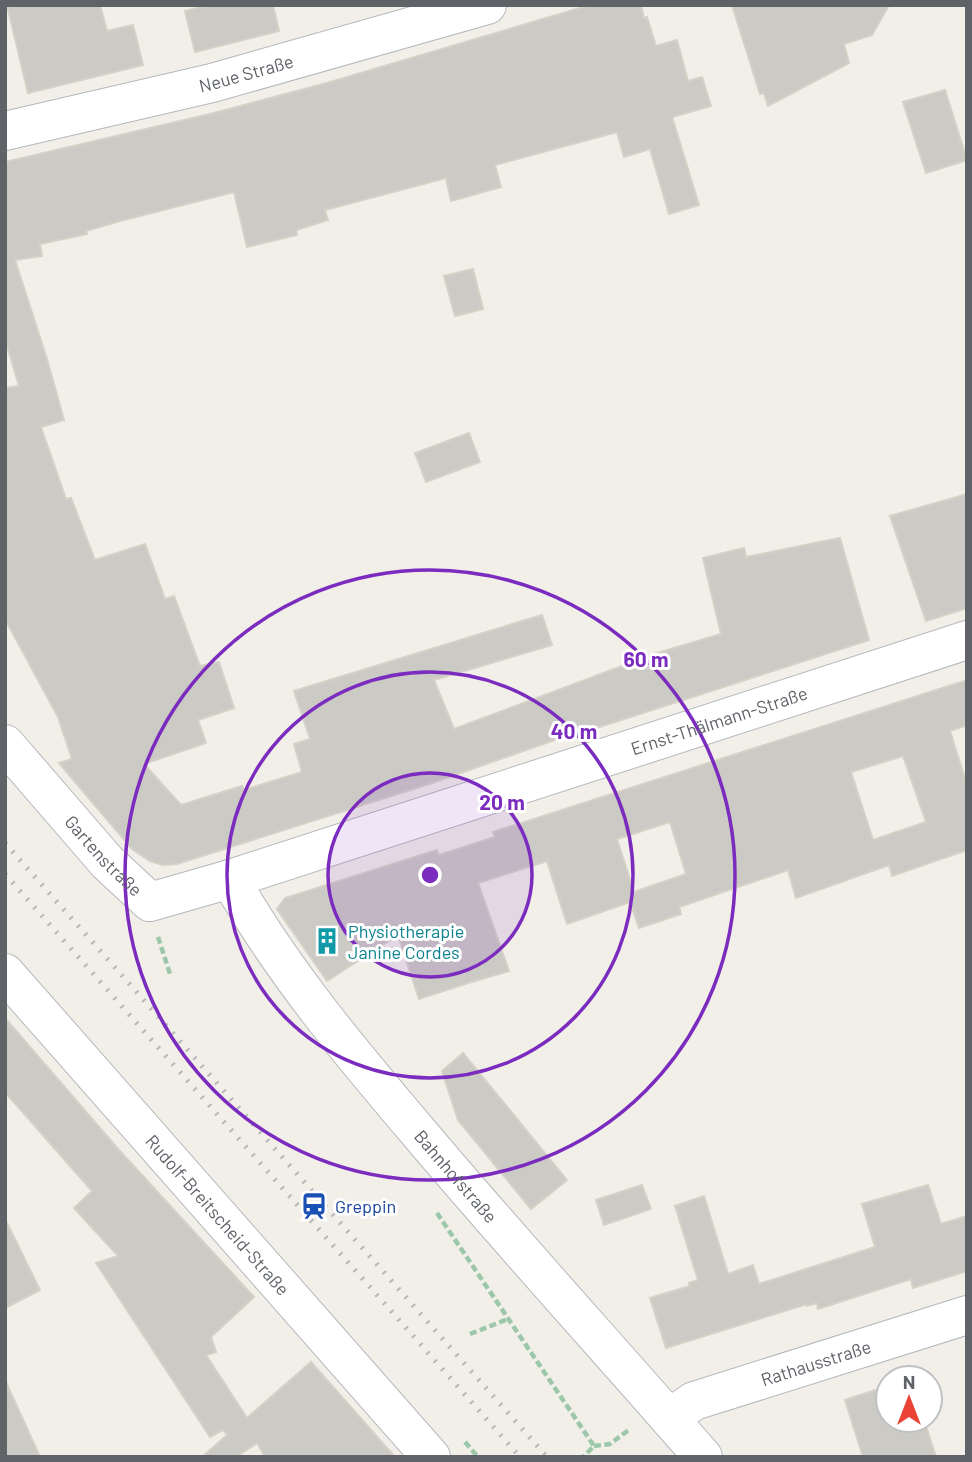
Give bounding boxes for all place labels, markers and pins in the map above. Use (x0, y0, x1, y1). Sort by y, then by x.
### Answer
centre of rings (418, 863, 442, 887)
place label: Physiotherapie Janine Cordes (348, 920, 464, 963)
building icon: Physiotherapie Janine Cordes (312, 926, 342, 956)
station icon: Greppin (299, 1191, 329, 1221)
place label: Greppin (335, 1195, 396, 1217)

